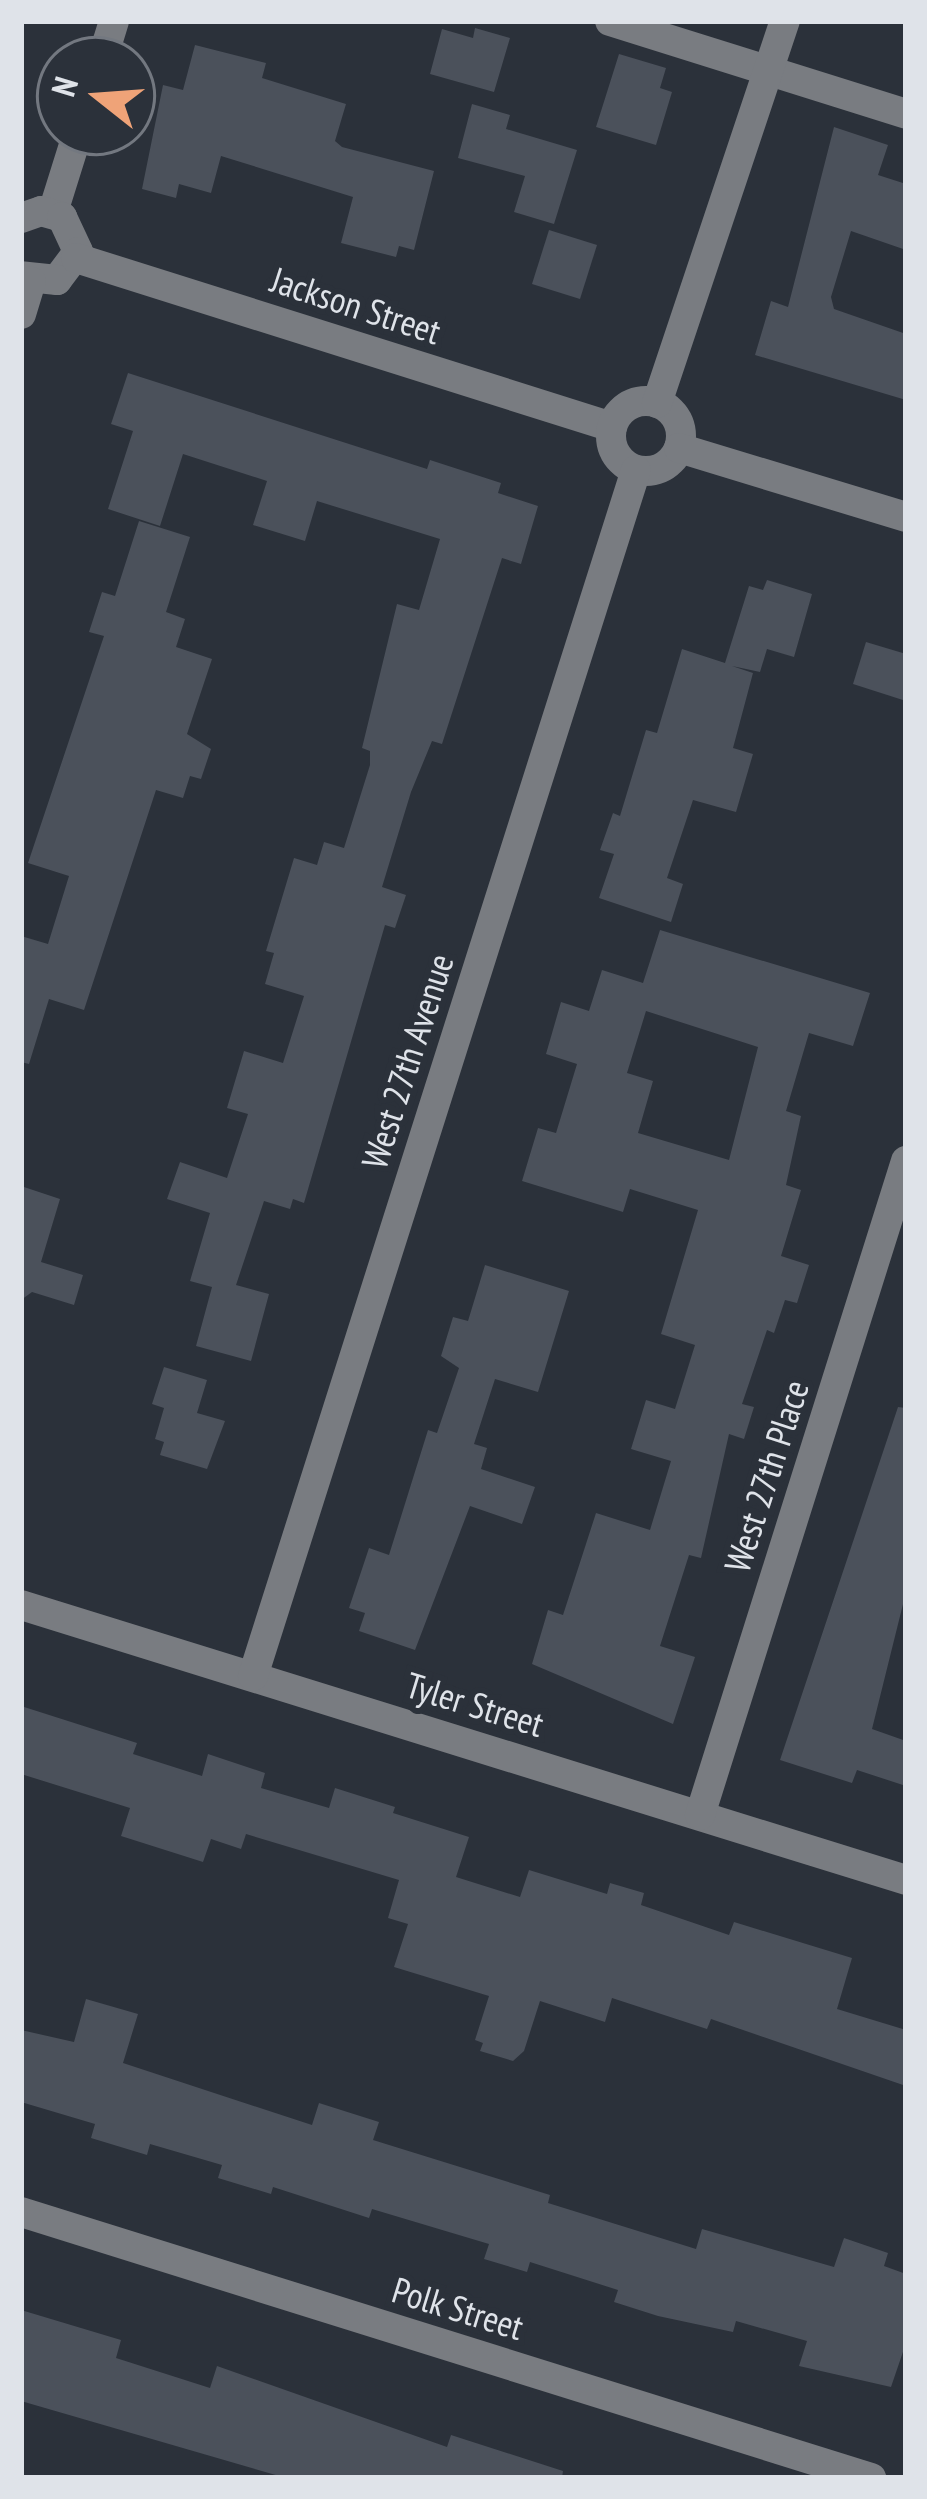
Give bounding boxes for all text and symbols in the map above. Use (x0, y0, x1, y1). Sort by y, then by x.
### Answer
north arrow (36, 36, 156, 156)
text: N (41, 71, 87, 101)
street label: Jackson Street (266, 257, 446, 353)
street label: West 27th Avenue (352, 948, 462, 1174)
street label: West 27th Place (715, 1375, 817, 1577)
street label: Tyler Street (401, 1663, 549, 1745)
street label: Polk Street (387, 2268, 529, 2348)

